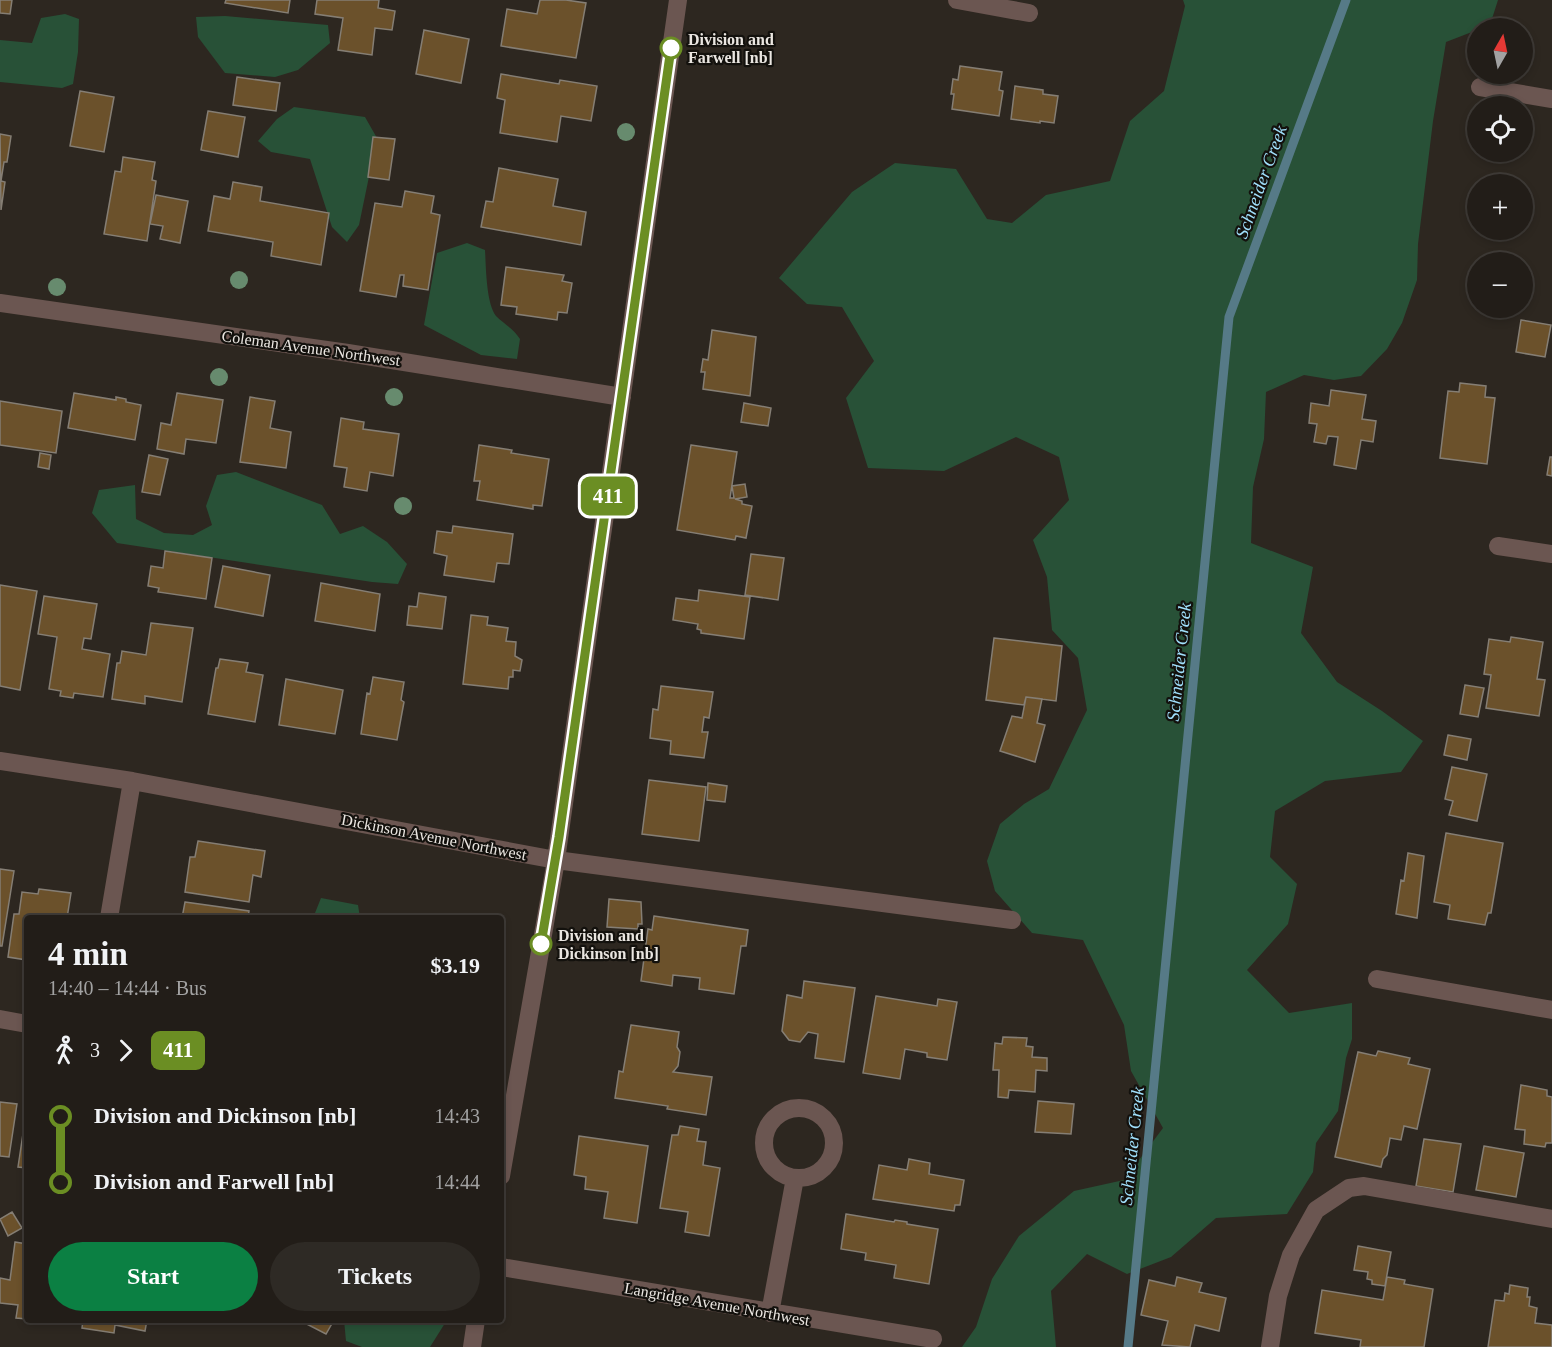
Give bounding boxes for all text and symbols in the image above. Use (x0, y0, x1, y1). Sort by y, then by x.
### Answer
north arrow (1467, 18, 1533, 84)
map controls (1467, 18, 1533, 318)
place label: Division and Farwell [nb] (688, 31, 774, 66)
marker: Division and Farwell [nb] (660, 37, 682, 59)
button: locate (1467, 96, 1533, 162)
water label: Schneider Creek (1231, 122, 1291, 241)
button: + (1467, 174, 1533, 240)
button: − (1467, 252, 1533, 318)
street label: Coleman Avenue Northwest (221, 327, 402, 369)
line badge: 411 (574, 476, 642, 516)
text: 411 (593, 484, 623, 508)
water label: Schneider Creek (1163, 601, 1195, 722)
street label: Dickinson Avenue Northwest (340, 811, 528, 863)
place label: Division and Dickinson [nb] (558, 927, 659, 962)
marker: Division and Dickinson [nb] (530, 933, 552, 955)
text: 4 min (48, 936, 128, 972)
text: $3.19 (431, 953, 480, 978)
text: 14:40 – 14:44 · Bus (48, 977, 207, 999)
icon: walk (48, 1034, 81, 1067)
icon: forward (109, 1034, 142, 1067)
text: 411 (163, 1038, 193, 1062)
text: 3 (90, 1039, 100, 1061)
water label: Schneider Creek (1116, 1085, 1148, 1206)
text: Division and Dickinson [nb] (94, 1103, 356, 1128)
text: 14:43 (434, 1105, 480, 1127)
text: Division and Farwell [nb] (94, 1169, 334, 1194)
text: 14:44 (434, 1171, 480, 1193)
button: Start (48, 1242, 258, 1311)
button: Tickets (270, 1242, 480, 1311)
street label: Langridge Avenue Northwest (623, 1279, 812, 1330)

